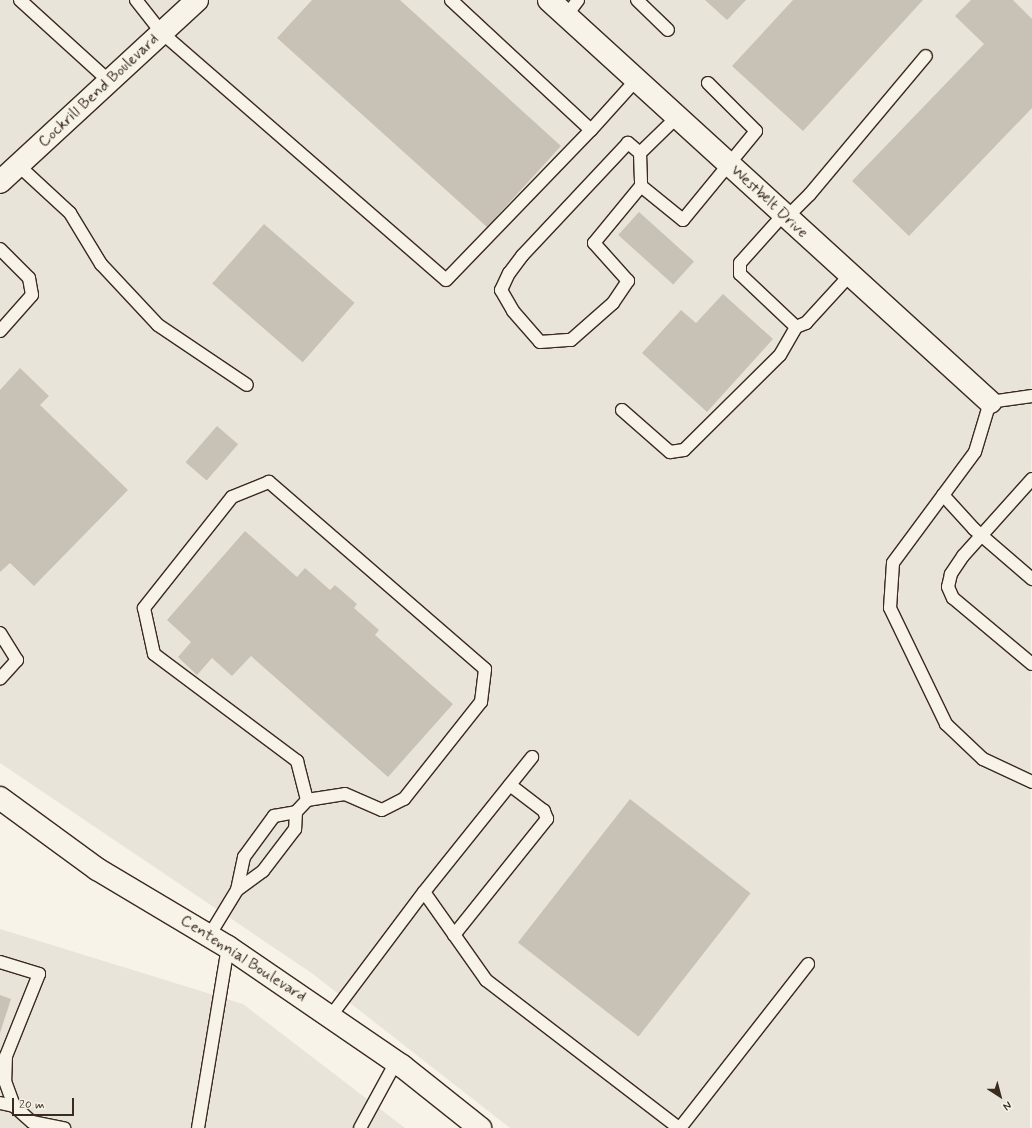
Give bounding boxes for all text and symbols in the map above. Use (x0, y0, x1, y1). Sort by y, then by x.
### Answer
street label: Cockrill Bend Boulevard (35, 30, 163, 152)
street label: Westbelt Drive (727, 162, 811, 242)
street label: Centennial Boulevard (178, 912, 308, 1006)
north arrow (980, 1076, 1020, 1116)
scale bar (14, 1090, 76, 1116)
text: 20 m (19, 1097, 45, 1113)
text: N (1000, 1098, 1014, 1114)

